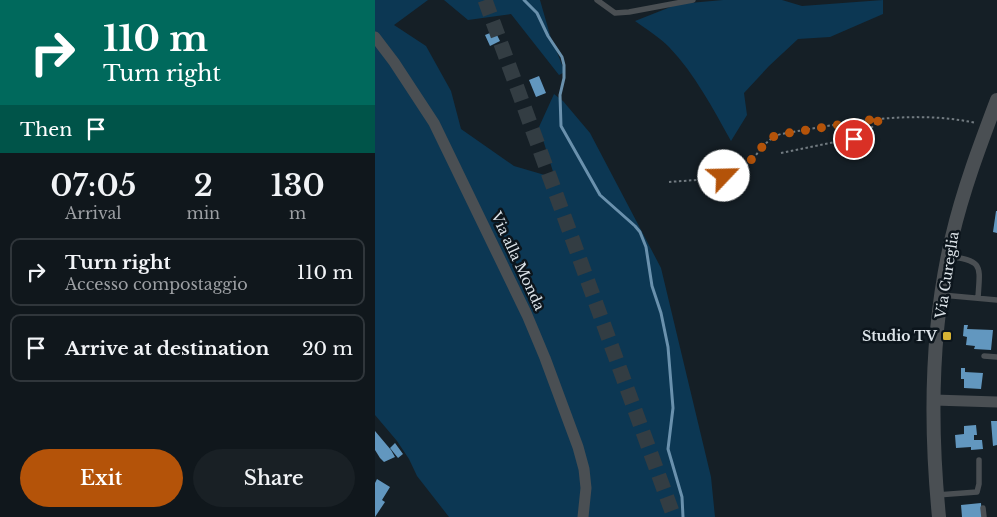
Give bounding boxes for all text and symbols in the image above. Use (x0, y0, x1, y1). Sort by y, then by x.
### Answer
text: 110 m (103, 17, 208, 60)
icon: right (20, 20, 85, 85)
text: Turn right (103, 60, 221, 87)
icon: arrive (82, 115, 110, 143)
text: Then (20, 118, 72, 141)
pin (833, 118, 875, 160)
icon: arrive (840, 125, 868, 153)
position arrow (697, 149, 749, 201)
text: 07:05 (50, 167, 136, 204)
text: 2 (194, 167, 213, 204)
text: 130 (270, 167, 325, 204)
text: Arrival (65, 203, 122, 223)
text: min (186, 203, 220, 223)
text: m (289, 203, 306, 223)
street label: Via alla Monda (487, 208, 549, 313)
street label: Via Cureglia (931, 230, 963, 321)
text: Turn right (65, 251, 171, 274)
icon: right (22, 258, 50, 286)
text: 110 m (297, 261, 353, 284)
text: Accesso compostaggio (65, 274, 248, 294)
place label: Studio TV (862, 327, 938, 345)
marker: Studio TV (941, 330, 953, 342)
icon: arrive (22, 334, 50, 362)
text: Arrive at destination (65, 337, 269, 360)
text: 20 m (302, 337, 353, 360)
button: Exit (20, 449, 183, 507)
button: Share (193, 449, 355, 507)

